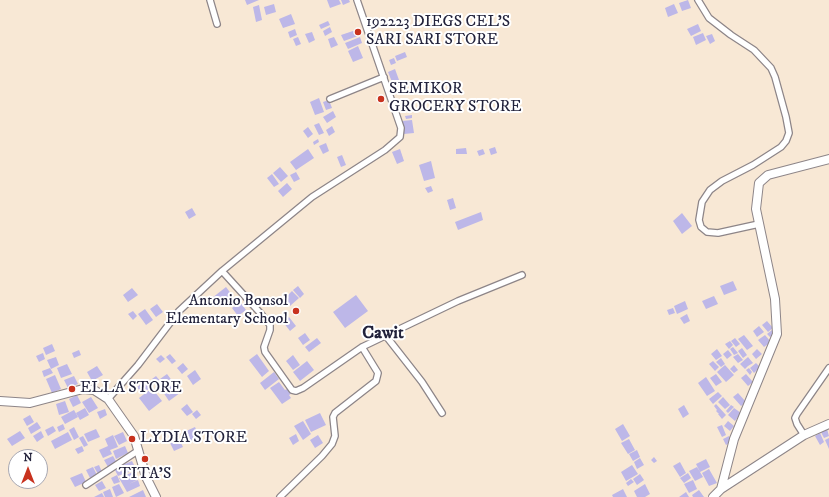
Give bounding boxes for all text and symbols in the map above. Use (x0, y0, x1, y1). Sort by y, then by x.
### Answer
place label: 192223 DIEGS CEL’S SARI SARI STORE (366, 13, 510, 51)
marker: 192223 DIEGS CEL’S SARI SARI STORE (353, 27, 363, 37)
place label: SEMIKOR GROCERY STORE (389, 80, 522, 118)
marker: SEMIKOR GROCERY STORE (376, 94, 386, 104)
place label: Antonio Bonsol Elementary School (166, 292, 288, 330)
marker: Antonio Bonsol Elementary School (291, 306, 301, 316)
district label: Cawit (362, 323, 404, 345)
place label: ELLA STORE (80, 379, 182, 399)
marker: ELLA STORE (67, 384, 77, 394)
place label: LYDIA STORE (140, 429, 247, 449)
marker: LYDIA STORE (127, 434, 137, 444)
north arrow (8, 449, 48, 489)
text: N (23, 451, 33, 465)
marker: TITA'S (140, 454, 150, 464)
place label: TITA'S (119, 465, 171, 485)

